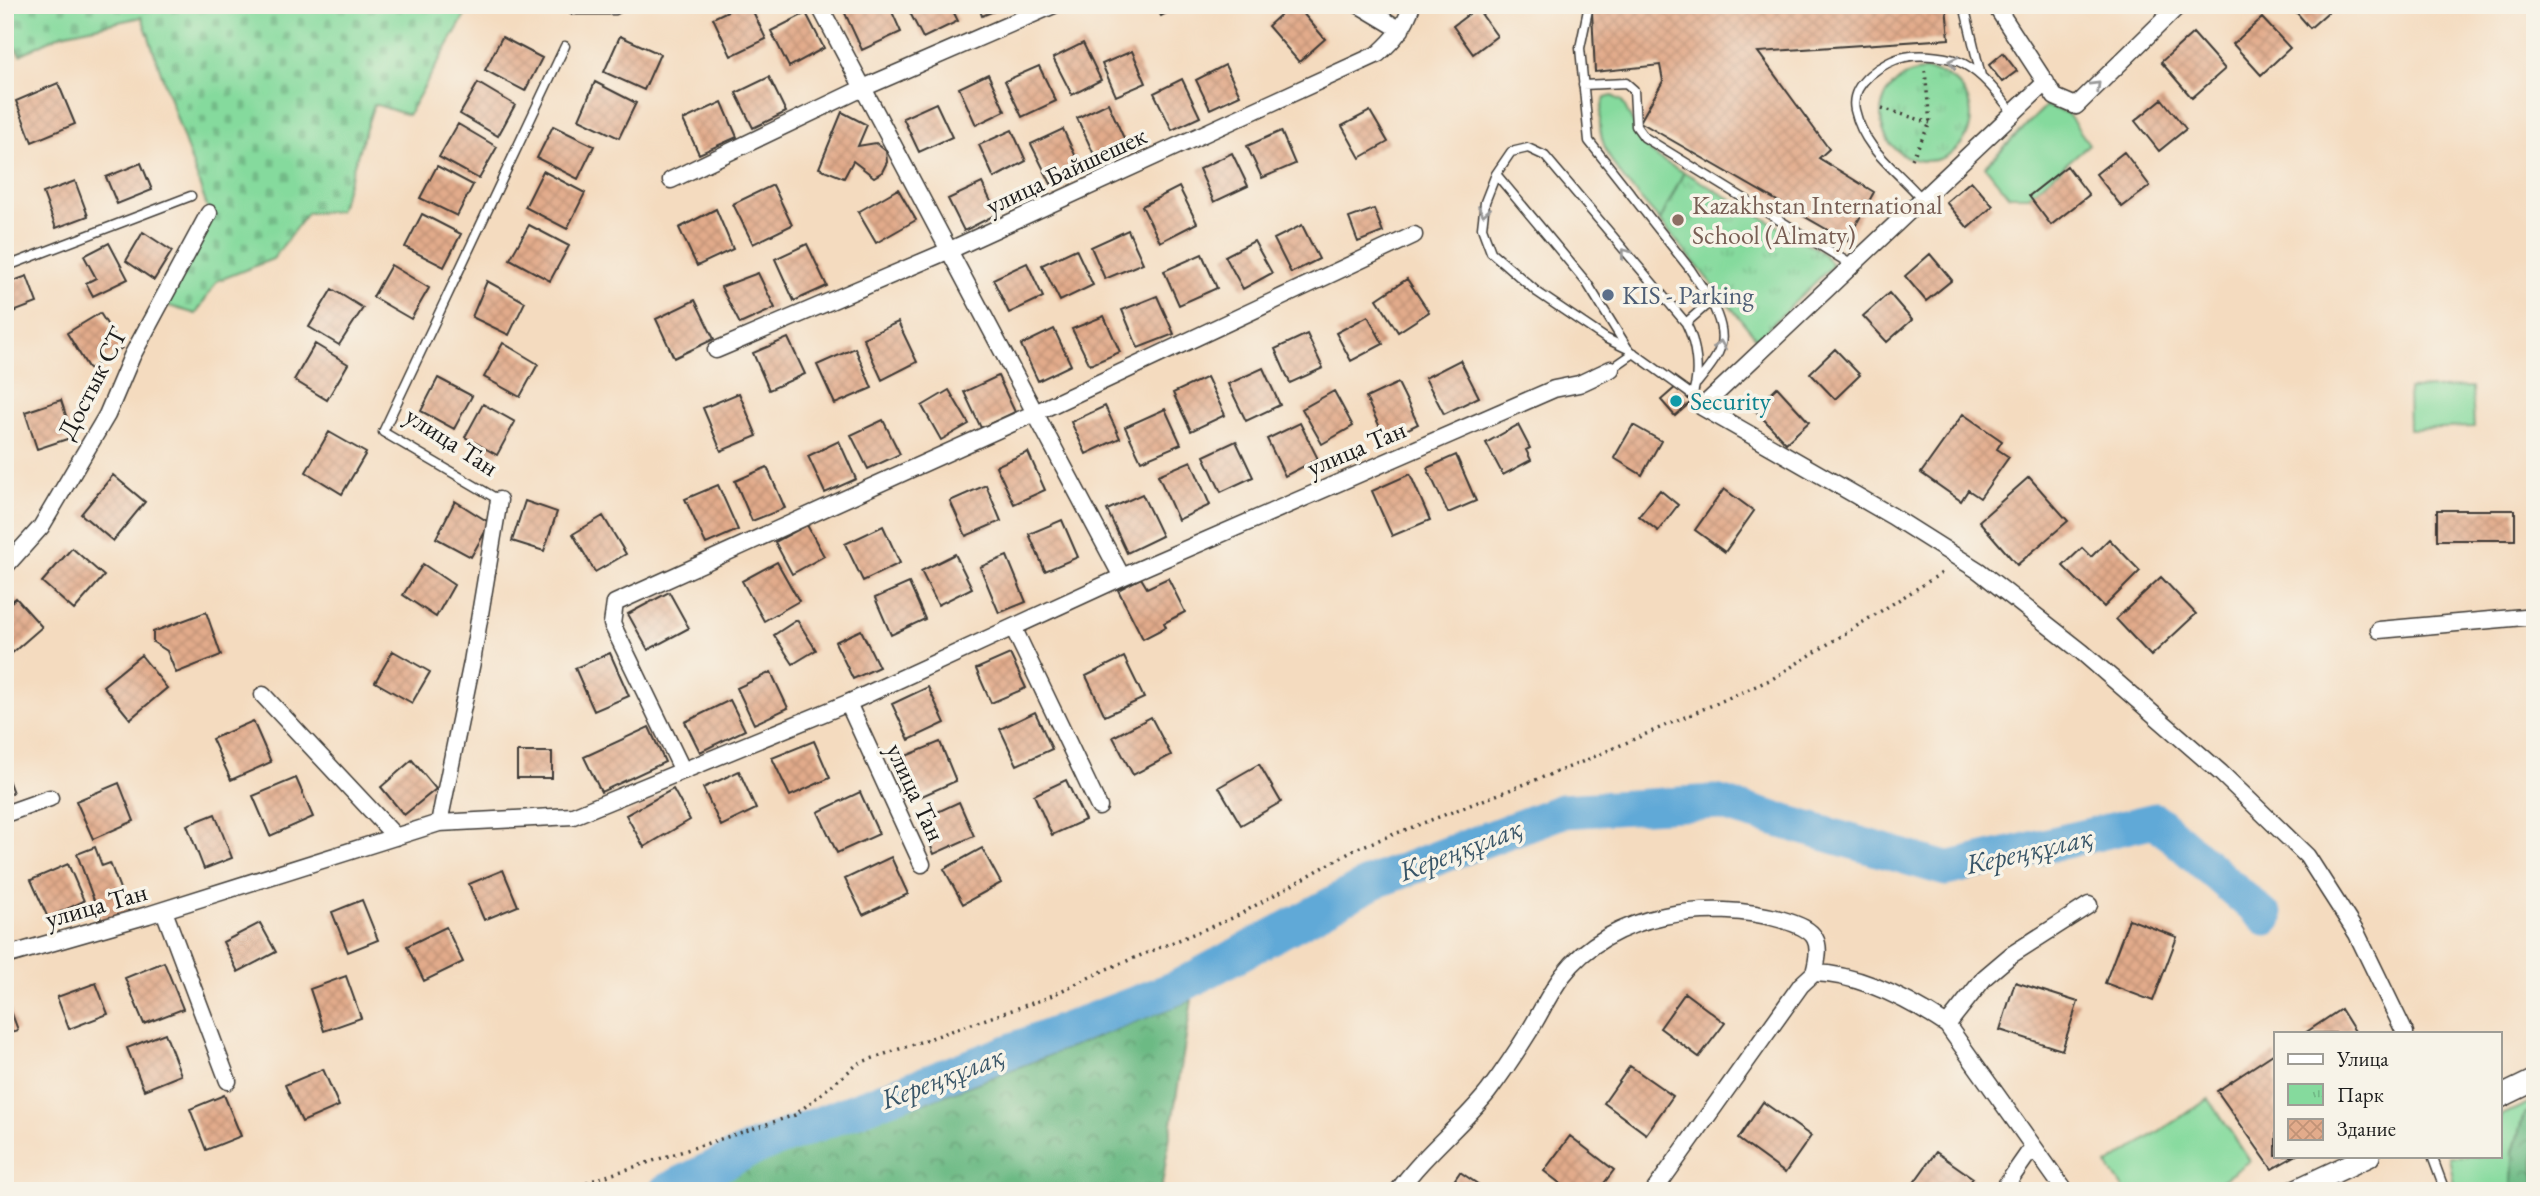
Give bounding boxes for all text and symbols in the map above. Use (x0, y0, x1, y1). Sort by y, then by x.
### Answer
one-way arrow (1947, 56, 1959, 70)
one-way arrow (2088, 81, 2101, 94)
street label: улица Байшешек (980, 118, 1153, 222)
place label: Kazakhstan International School (Almaty) (1692, 188, 1943, 252)
one-way arrow (1477, 205, 1492, 217)
marker: Kazakhstan International School (Almaty) (1670, 212, 1686, 228)
one-way arrow (1621, 248, 1633, 261)
place label: KIS - Parking (1622, 278, 1755, 312)
marker: KIS - Parking (1600, 287, 1616, 303)
street label: Достык СТ (49, 320, 135, 445)
one-way arrow (1713, 339, 1728, 351)
place label: Security (1690, 384, 1771, 418)
marker: Security (1668, 393, 1684, 409)
street label: улица Тан (399, 398, 505, 484)
street label: улица Тан (1301, 412, 1411, 484)
street label: улица Тан (879, 737, 953, 847)
water label: Кереңқұлақ (1392, 809, 1527, 889)
water label: Кереңқұлақ (1961, 818, 2097, 882)
street label: улица Тан (41, 874, 151, 936)
legend (2274, 1032, 2502, 1158)
water label: Кереңқұлақ (874, 1037, 1009, 1117)
text: Улица (2336, 1045, 2389, 1072)
text: Парк (2337, 1081, 2384, 1108)
text: Здание (2337, 1115, 2396, 1142)

